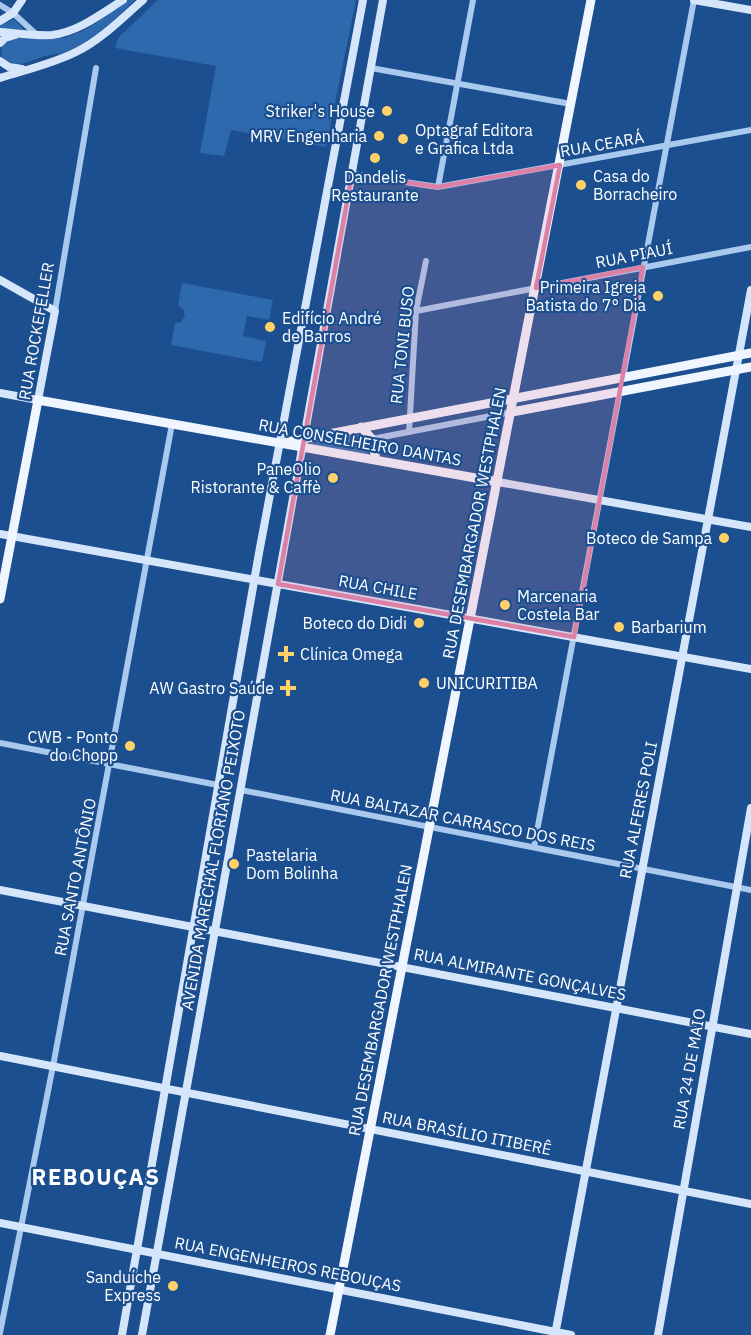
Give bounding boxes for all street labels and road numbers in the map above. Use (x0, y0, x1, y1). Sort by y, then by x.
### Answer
street label: RUA CEARÁ (558, 126, 645, 161)
street label: RUA PIAUÍ (594, 237, 674, 272)
street label: RUA ROCKEFELLER (14, 261, 58, 401)
street label: RUA TONI BUSO (386, 285, 418, 405)
street label: RUA DESEMBARGADOR WESTPHALEN (438, 386, 510, 660)
street label: RUA CONSELHEIRO DANTAS (257, 414, 463, 470)
street label: RUA CHILE (337, 570, 419, 604)
street label: AVENIDA MARECHAL FLORIANO PEIXOTO (177, 708, 249, 1012)
street label: RUA ALFERES POLI (615, 740, 661, 880)
street label: RUA BALTAZAR CARRASCO DOS REIS (329, 784, 597, 856)
street label: RUA SANTO ANTÔNIO (50, 796, 100, 958)
street label: RUA DESEMBARGADOR WESTPHALEN (344, 863, 416, 1137)
street label: RUA ALMIRANTE GONÇALVES (412, 944, 628, 1004)
street label: RUA 24 DE MAIO (669, 1007, 709, 1131)
street label: RUA BRASÍLIO ITIBERÊ (381, 1106, 553, 1159)
street label: RUA ENGENHEIROS REBOUÇAS (173, 1232, 403, 1296)

